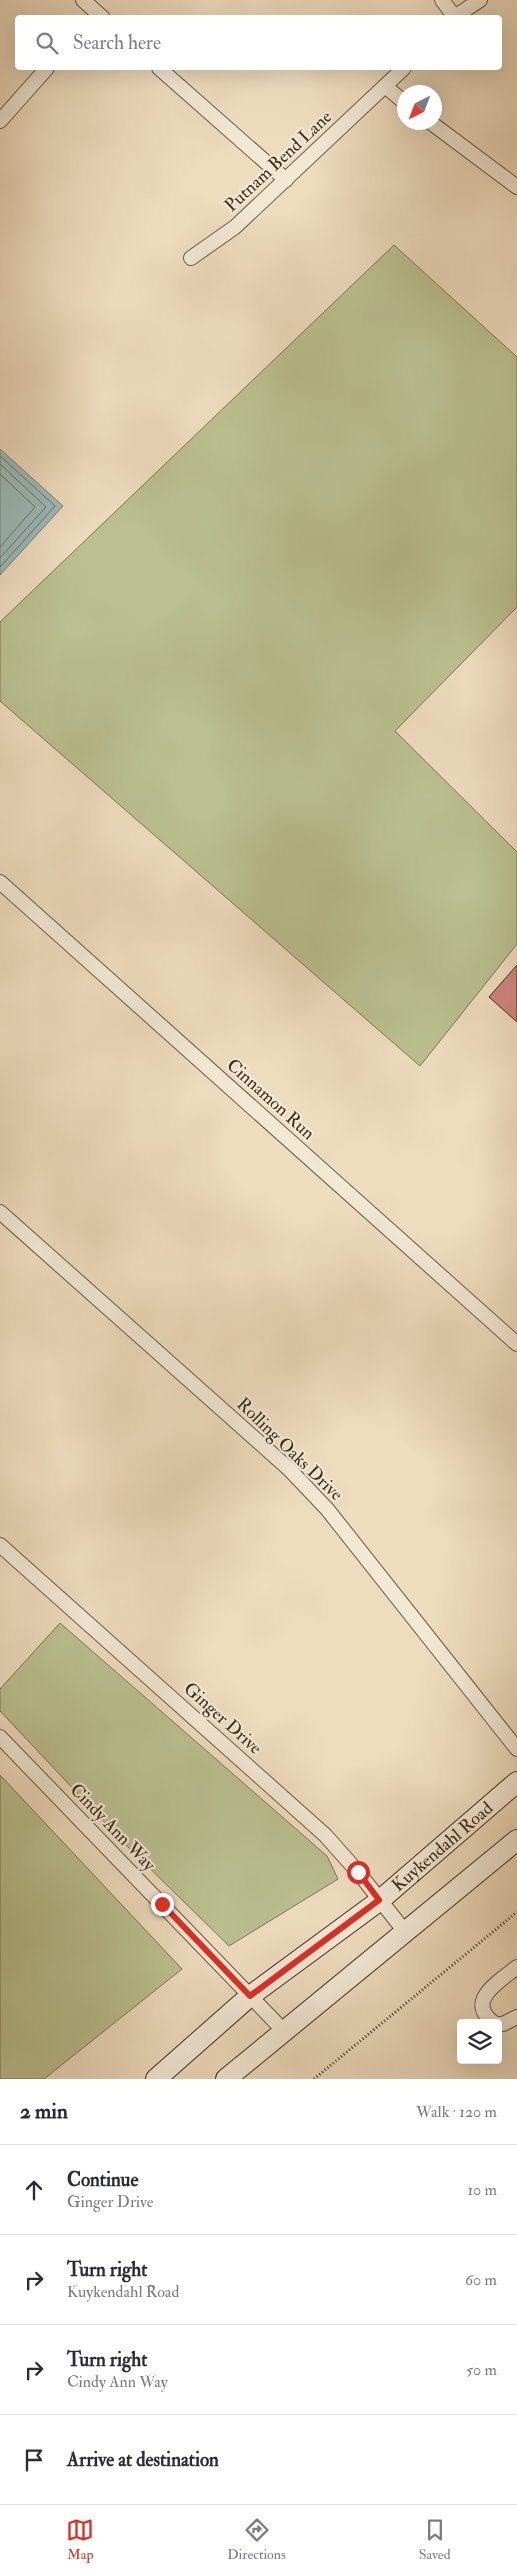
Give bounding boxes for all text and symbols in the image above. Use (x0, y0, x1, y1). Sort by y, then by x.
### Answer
search box (15, 15, 502, 70)
icon: search (33, 29, 61, 57)
text: Search here (73, 31, 161, 55)
north arrow (397, 85, 442, 130)
street label: Putnam Bend Lane (220, 105, 337, 217)
street label: Cinnamon Run (222, 1054, 320, 1145)
street label: Rolling Oaks Drive (232, 1393, 348, 1506)
street label: Ginger Drive (179, 1677, 267, 1760)
street label: Cindy Ann Way (65, 1779, 161, 1877)
street label: Kuykendahl Road (387, 1797, 498, 1897)
route start (347, 1861, 370, 1884)
route end (151, 1893, 174, 1916)
map controls (457, 2019, 502, 2064)
button: layers (457, 2019, 502, 2064)
text: 2 min (20, 2098, 68, 2125)
text: Walk · 120 m (416, 2102, 497, 2122)
text: Continue (67, 2168, 138, 2192)
icon: ahead (20, 2176, 48, 2204)
text: 10 m (467, 2180, 497, 2200)
text: Ginger Drive (67, 2192, 153, 2212)
text: Turn right (67, 2258, 147, 2282)
icon: right (20, 2266, 48, 2294)
text: 60 m (465, 2270, 497, 2290)
text: Kuykendahl Road (67, 2282, 179, 2302)
text: Turn right (67, 2348, 147, 2372)
icon: right (20, 2356, 48, 2384)
text: 50 m (466, 2360, 497, 2380)
text: Cindy Ann Way (67, 2372, 168, 2392)
icon: arrive (20, 2446, 48, 2474)
text: Arrive at destination (67, 2448, 219, 2472)
tab: Map (66, 2516, 94, 2563)
tab: Directions (227, 2516, 286, 2563)
tab: Saved (419, 2516, 451, 2563)

